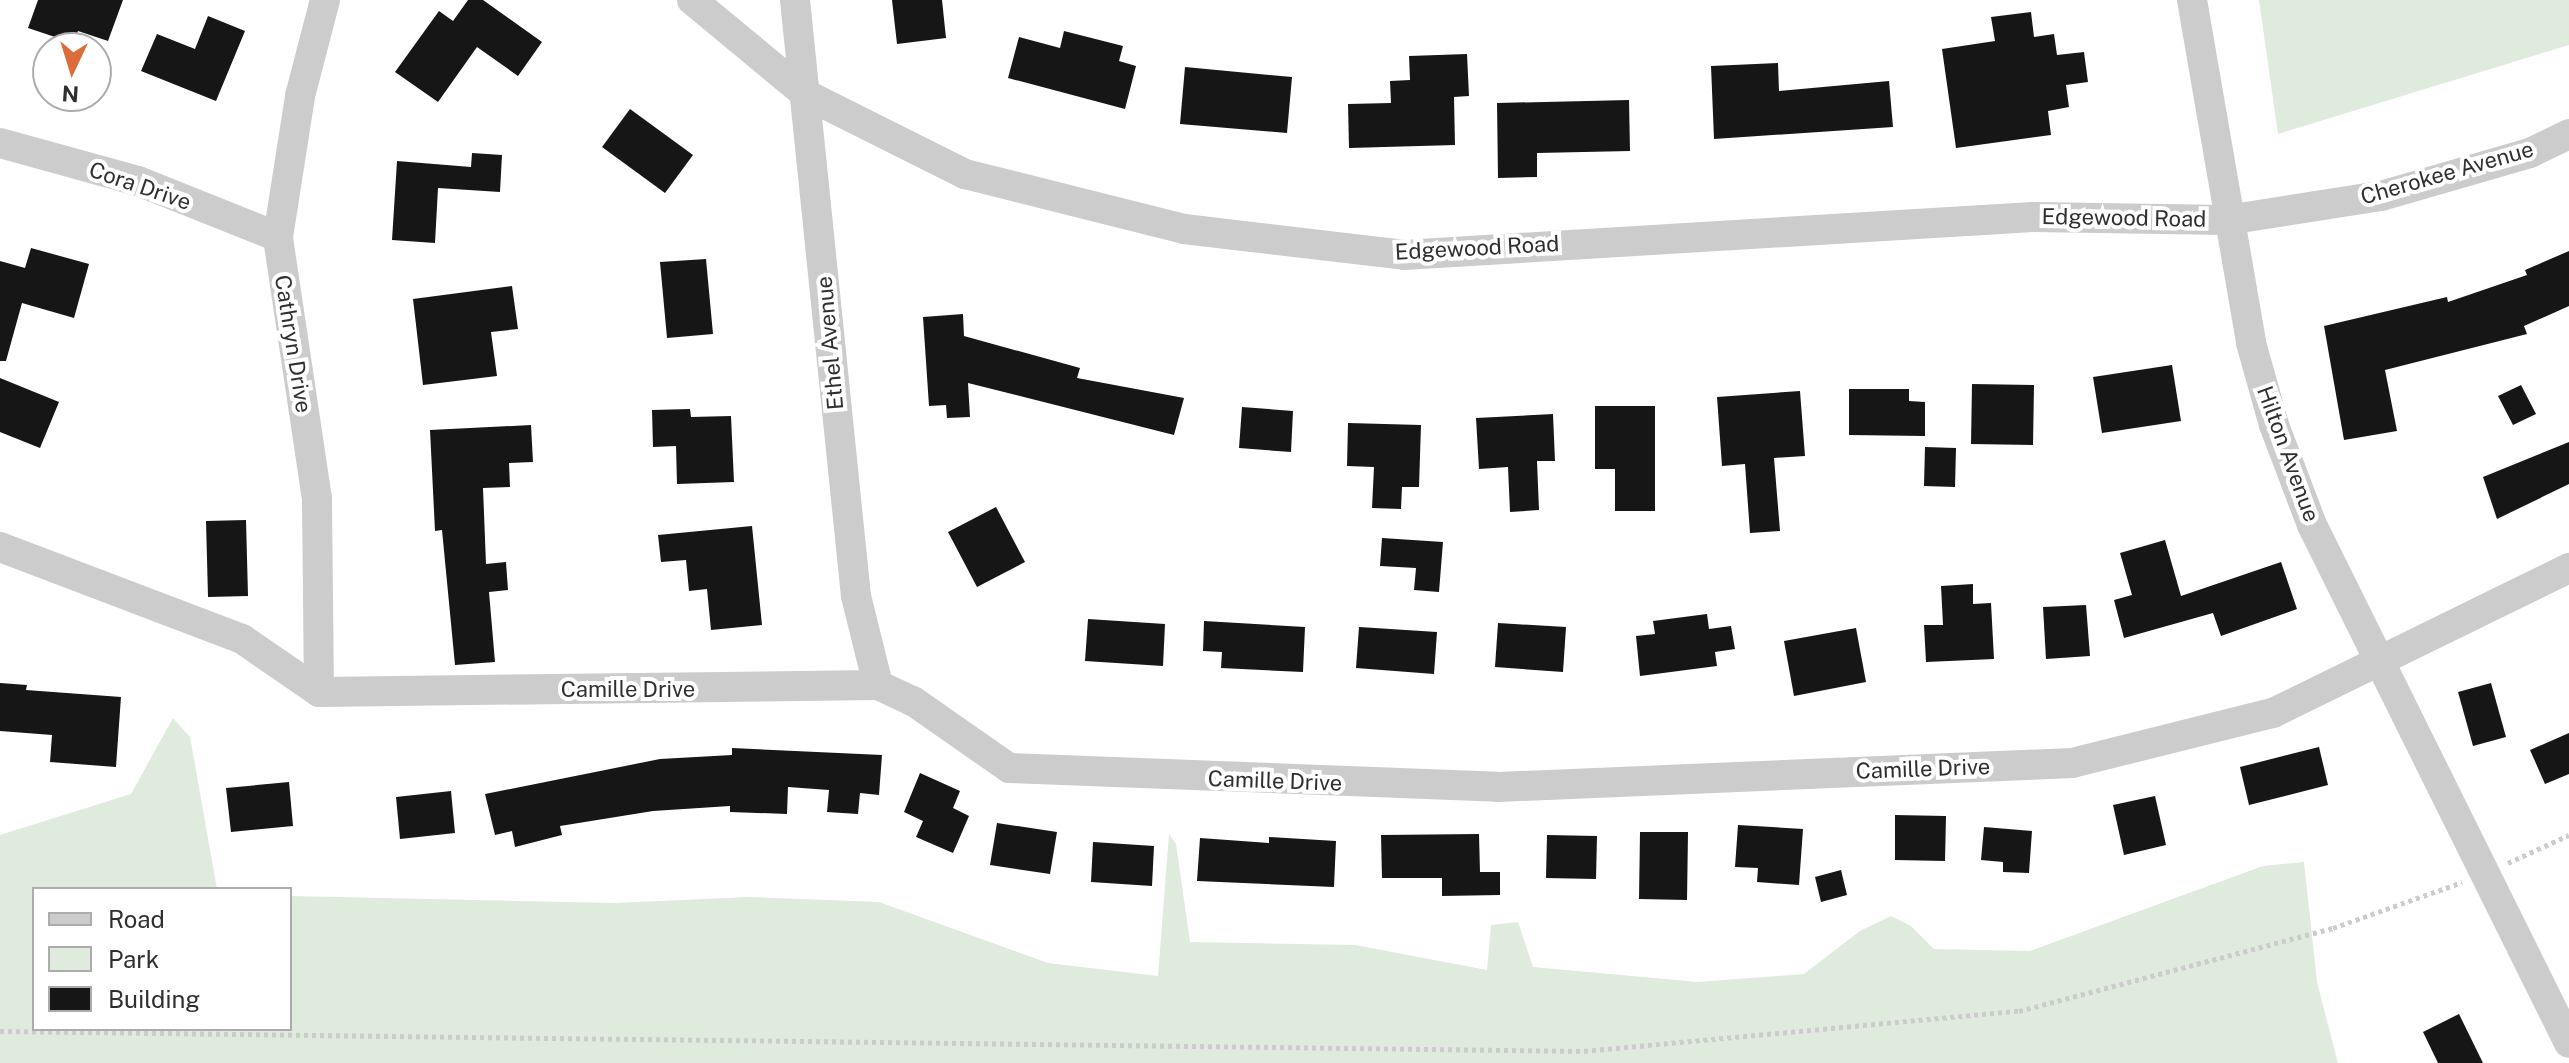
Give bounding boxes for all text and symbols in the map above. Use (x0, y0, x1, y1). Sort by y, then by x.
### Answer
north arrow (32, 32, 112, 112)
text: N (61, 80, 80, 108)
street label: Cherokee Avenue (2357, 136, 2537, 210)
street label: Cora Drive (86, 156, 194, 216)
street label: Edgewood Road (2041, 203, 2207, 233)
street label: Edgewood Road (1394, 231, 1560, 265)
street label: Cathryn Drive (269, 273, 317, 415)
street label: Ethel Avenue (811, 275, 849, 411)
street label: Hilton Avenue (2251, 383, 2325, 525)
street label: Camille Drive (561, 677, 695, 703)
street label: Camille Drive (1855, 753, 1991, 785)
street label: Camille Drive (1207, 765, 1343, 797)
legend (32, 887, 292, 1031)
text: Road (108, 905, 165, 933)
text: Park (108, 945, 159, 973)
text: Building (108, 985, 200, 1013)

